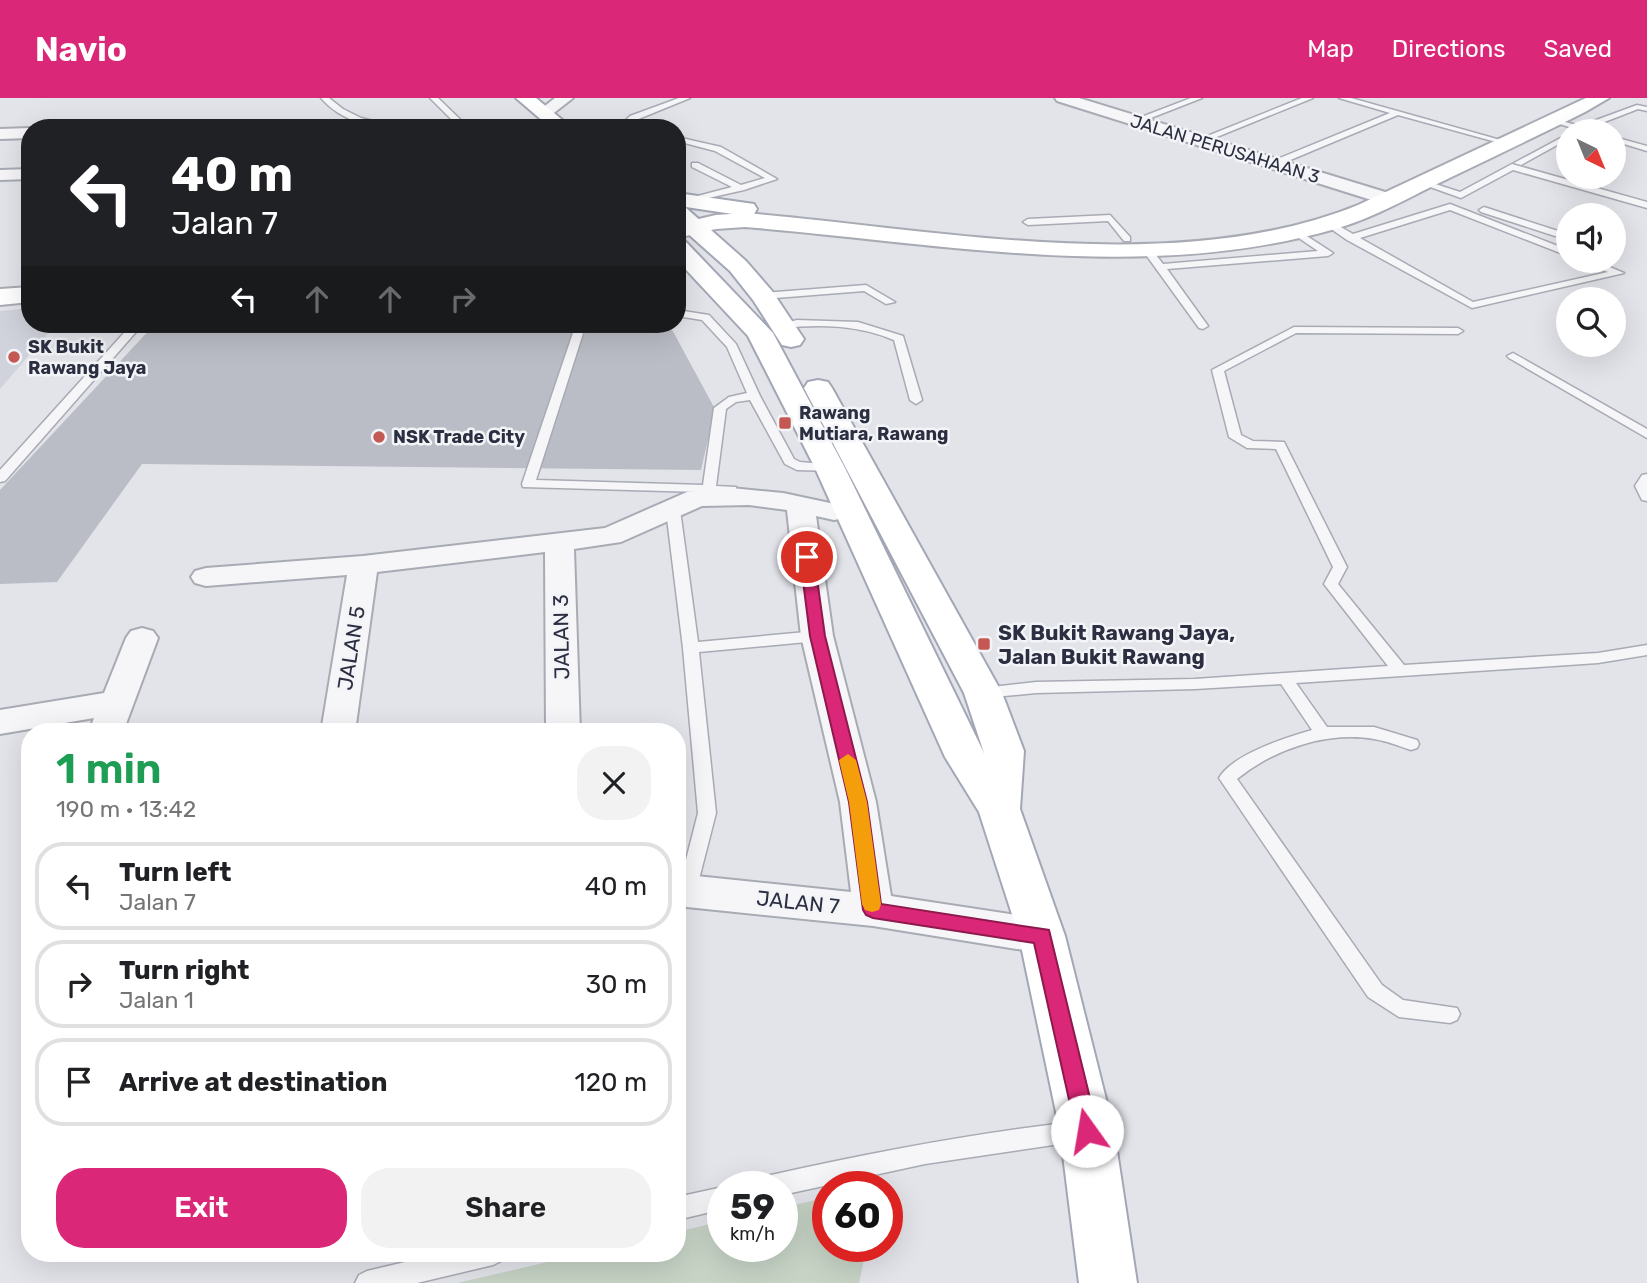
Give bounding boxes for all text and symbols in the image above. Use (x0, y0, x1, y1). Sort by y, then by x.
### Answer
text: Navio (35, 30, 127, 69)
text: Map (1307, 35, 1354, 63)
text: Directions (1392, 35, 1505, 63)
text: Saved (1543, 35, 1612, 63)
street label: JALAN PERUSAHAAN 3 (1128, 110, 1322, 188)
north arrow (1556, 119, 1626, 189)
map controls (1556, 119, 1626, 357)
text: 40 m (171, 145, 293, 203)
icon: left (56, 147, 147, 238)
button: sound (1556, 203, 1626, 273)
text: Jalan 7 (171, 204, 278, 242)
icon: left (225, 280, 263, 318)
icon: ahead (298, 280, 336, 318)
icon: ahead (371, 280, 409, 318)
icon: right (444, 280, 482, 318)
button: search (1556, 287, 1626, 357)
place label: SK Bukit Rawang Jaya (28, 336, 146, 379)
marker: SK Bukit Rawang Jaya (6, 349, 22, 365)
place label: Rawang Mutiara, Rawang (799, 402, 948, 445)
marker: Rawang Mutiara, Rawang (777, 415, 793, 431)
place label: NSK Trade City (393, 426, 525, 448)
marker: NSK Trade City (371, 429, 387, 445)
pin (777, 527, 837, 587)
icon: arrive (788, 538, 826, 576)
street label: JALAN 3 (548, 594, 574, 680)
street label: JALAN 5 (332, 604, 370, 692)
place label: SK Bukit Rawang Jaya, Jalan Bukit Rawang (998, 620, 1235, 669)
marker: SK Bukit Rawang Jaya, Jalan Bukit Rawang (976, 636, 992, 652)
text: 1 min (56, 744, 162, 794)
button: close (577, 746, 651, 820)
text: 190 m · 13:42 (56, 795, 196, 823)
text: Turn left (119, 857, 231, 888)
icon: left (60, 867, 98, 905)
text: 40 m (585, 871, 647, 902)
street label: JALAN 7 (755, 885, 841, 919)
text: Jalan 7 (119, 888, 196, 916)
text: Turn right (119, 955, 249, 986)
icon: right (60, 965, 98, 1003)
text: 30 m (585, 969, 647, 1000)
text: Jalan 1 (119, 986, 194, 1014)
icon: arrive (60, 1063, 98, 1101)
text: Arrive at destination (119, 1067, 387, 1098)
text: 120 m (575, 1067, 647, 1098)
position arrow (1050, 1094, 1124, 1168)
button: Exit (56, 1168, 347, 1248)
button: Share (361, 1168, 651, 1248)
speed limit sign: 60 (812, 1171, 903, 1262)
text: 59 (730, 1186, 775, 1228)
text: km/h (730, 1223, 775, 1245)

